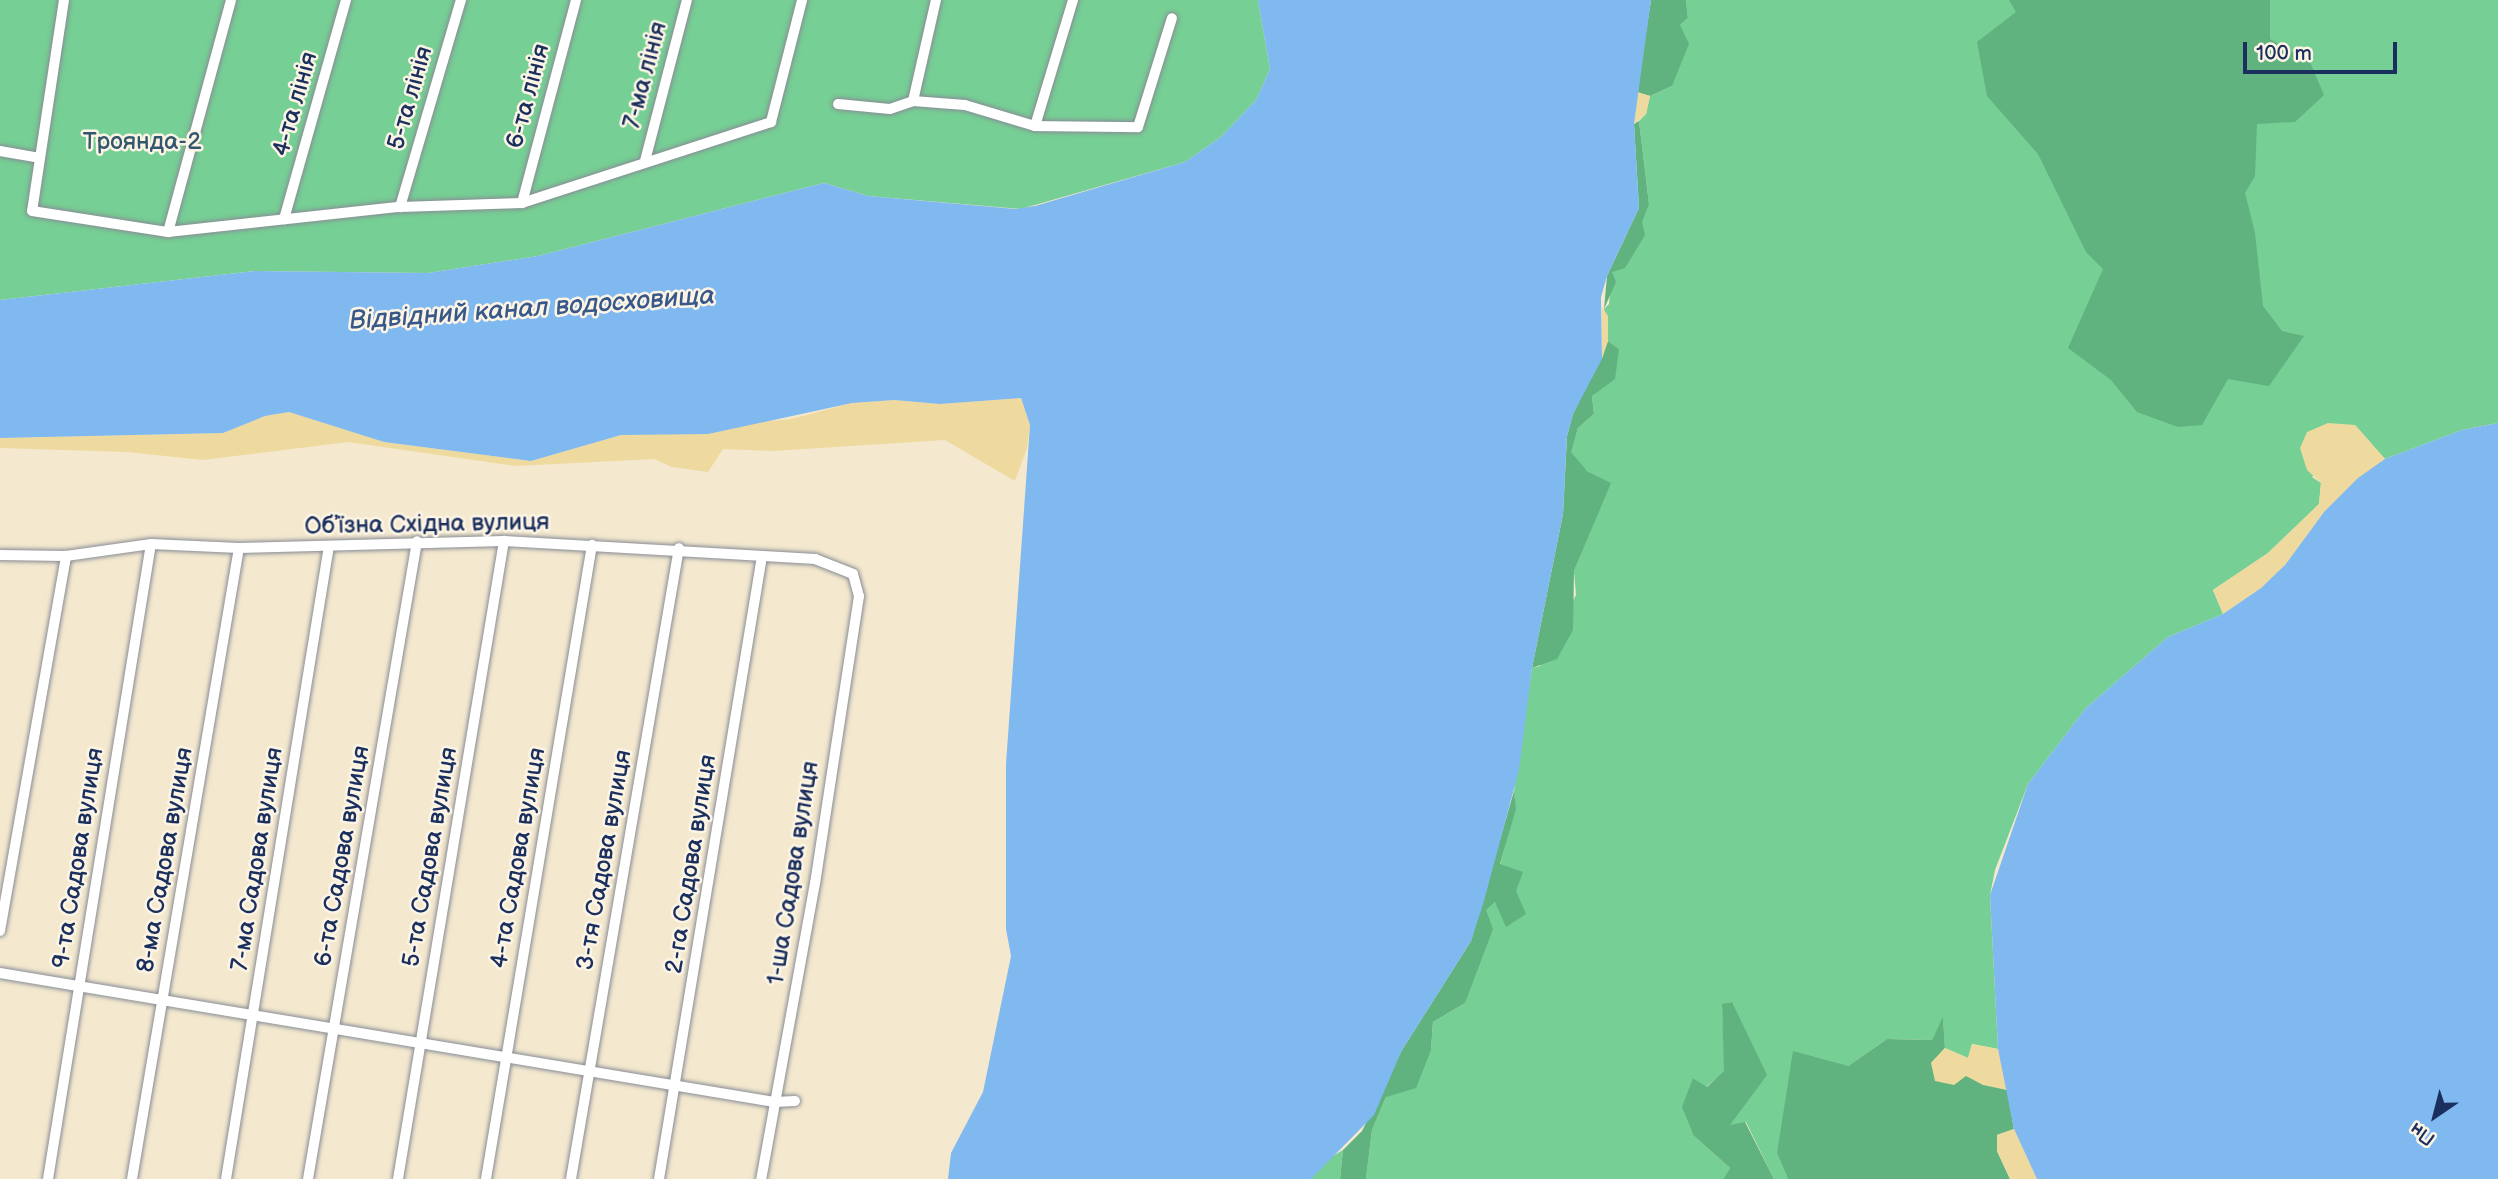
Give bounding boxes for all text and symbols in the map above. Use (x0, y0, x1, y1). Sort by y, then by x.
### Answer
street label: 7-ма лінія (617, 18, 673, 132)
scale bar (2246, 28, 2400, 72)
street label: 6-та лінія (500, 41, 556, 151)
text: 100 m (2256, 41, 2312, 66)
street label: 5-та лінія (382, 43, 438, 153)
street label: 4-та лінія (266, 49, 324, 159)
park label: Троянда-2 (83, 128, 201, 156)
water label: Відвідний канал водосховища (348, 281, 716, 337)
street label: Обʼїзна Східна вулиця (304, 507, 550, 541)
street label: 6-та Садова вулиця (308, 743, 376, 969)
street label: 8-ма Садова вулиця (131, 745, 199, 975)
street label: 7-ма Садова вулиця (225, 745, 289, 973)
street label: 5-та Садова вулиця (396, 745, 464, 969)
street label: 4-та Садова вулиця (484, 745, 552, 971)
street label: 9-та Садова вулиця (46, 746, 110, 970)
street label: 3-тя Садова вулиця (570, 748, 638, 972)
street label: 2-га Садова вулиця (659, 752, 723, 976)
street label: 1-ша Садова вулиця (761, 759, 825, 987)
north arrow (2400, 1081, 2470, 1151)
text: Пн (2406, 1117, 2440, 1150)

